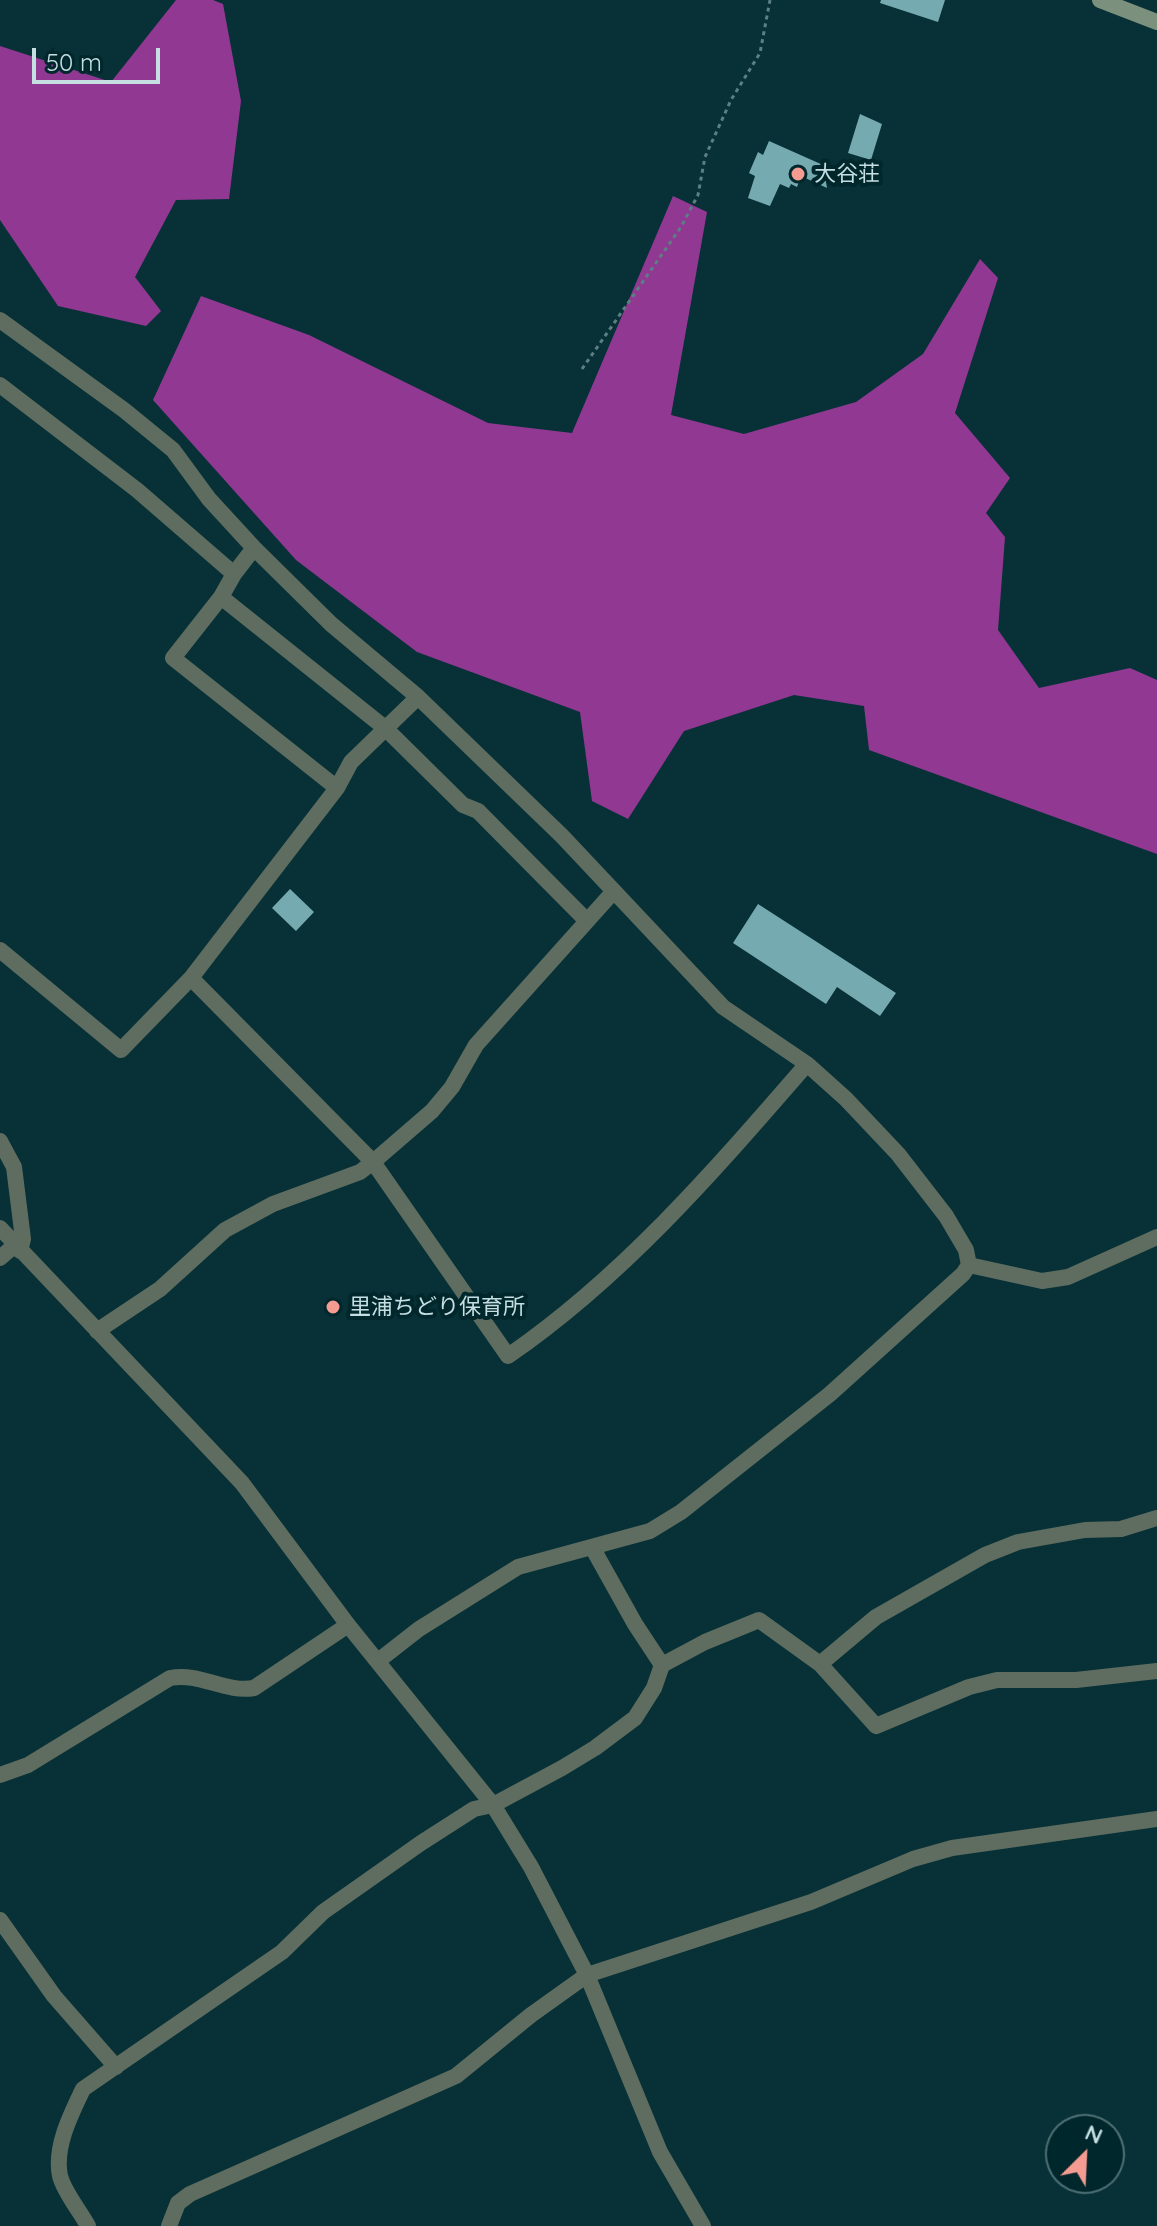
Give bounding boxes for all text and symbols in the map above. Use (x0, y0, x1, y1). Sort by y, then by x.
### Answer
scale bar (36, 32, 164, 82)
text: 50 m (46, 47, 102, 77)
place label: 大谷荘 (814, 161, 880, 187)
marker: 大谷荘 (789, 165, 807, 183)
place label: 里浦ちどり保育所 (349, 1294, 525, 1320)
marker: 里浦ちどり保育所 (324, 1298, 342, 1316)
north arrow (1045, 2114, 1125, 2194)
text: N (1081, 2118, 1107, 2150)

